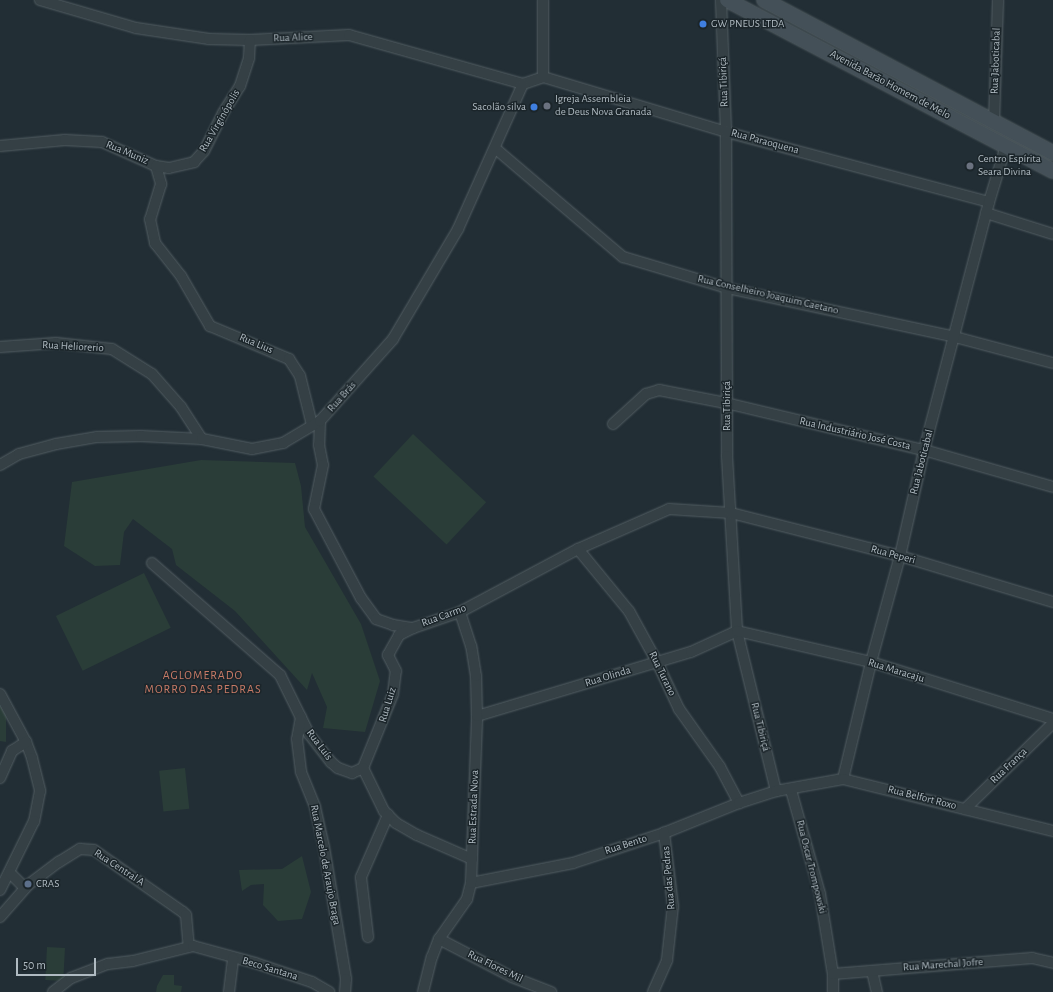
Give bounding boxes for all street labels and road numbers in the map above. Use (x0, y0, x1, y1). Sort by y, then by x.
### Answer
street label: Rua Jaboticabal (988, 28, 1004, 94)
street label: Rua Alice (273, 31, 313, 45)
street label: Avenida Barão Homem de Melo (827, 48, 953, 122)
street label: Rua Tibiriçá (717, 57, 731, 107)
street label: Rua Virginópolis (197, 87, 243, 155)
street label: Rua Paraoquena (730, 127, 800, 157)
street label: Rua Muniz (104, 138, 150, 168)
street label: Rua Conselheiro Joaquim Caetano (696, 272, 840, 318)
street label: Rua Lius (237, 331, 275, 357)
street label: Rua Heliorerio (42, 339, 104, 355)
street label: Rua Brás (325, 379, 359, 415)
street label: Rua Tibiriçá (720, 381, 734, 431)
street label: Rua Industriário José Costa (798, 415, 912, 453)
street label: Rua Jaboticabal (908, 428, 936, 496)
street label: Rua Peperi (869, 543, 917, 567)
street label: Rua Carmo (420, 602, 468, 630)
street label: Rua Turano (646, 650, 678, 698)
street label: Rua Maracaju (866, 656, 926, 686)
street label: Rua Olinda (583, 664, 633, 690)
street label: Rua Luiz (376, 686, 400, 724)
street label: Rua Tibiriçá (748, 701, 772, 753)
street label: Rua Luís (303, 727, 335, 763)
street label: Rua França (988, 745, 1030, 787)
street label: Rua Estrada Nova (466, 770, 482, 844)
street label: Rua Belfort Roxo (886, 783, 958, 813)
street label: Rua Marcelo de Araujo Braga (307, 804, 343, 926)
street label: Rua Oscar Trompowski (793, 819, 829, 915)
street label: Rua Bento (603, 832, 649, 858)
street label: Rua das Pedras (660, 846, 678, 910)
street label: Rua Central A (91, 847, 147, 889)
street label: Rua Flores Mil (465, 948, 525, 986)
street label: Beco Santana (241, 954, 299, 984)
street label: Rua Marechal Jofre (902, 956, 984, 974)

